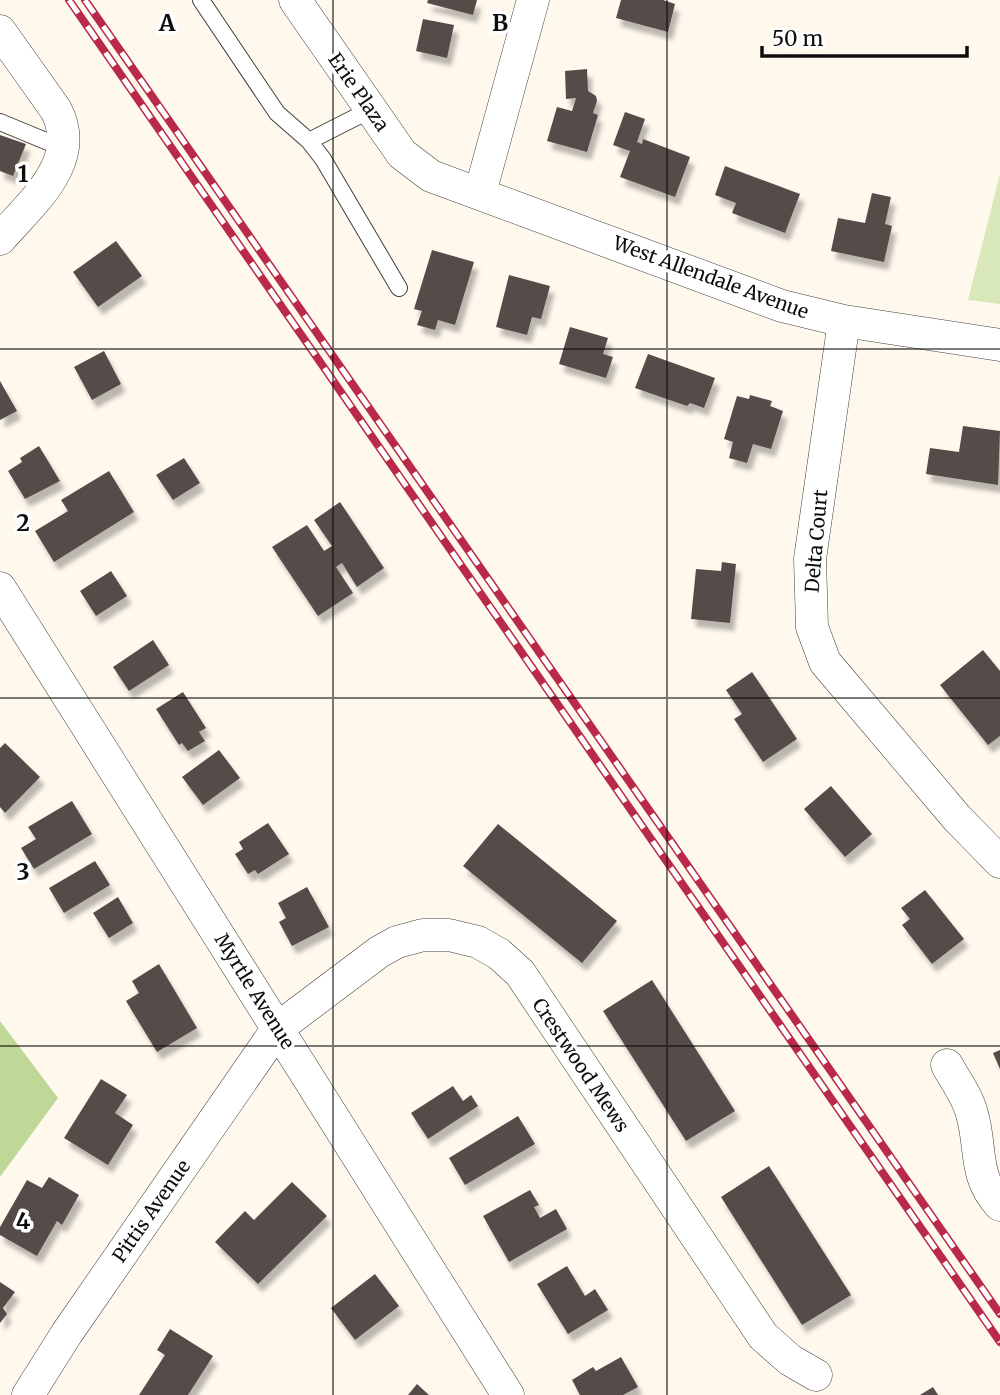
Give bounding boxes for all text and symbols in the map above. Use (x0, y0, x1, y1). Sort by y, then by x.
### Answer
text: A (158, 8, 176, 37)
text: B (492, 8, 508, 37)
scale bar (762, 14, 967, 58)
text: 50 m (772, 25, 823, 52)
street label: Erie Plaza (323, 48, 395, 136)
text: 1 (18, 159, 29, 188)
street label: West Allendale Avenue (609, 230, 812, 324)
street label: Delta Court (800, 488, 833, 594)
text: 2 (16, 508, 30, 537)
text: 3 (16, 857, 30, 886)
street label: Myrtle Avenue (210, 929, 300, 1053)
street label: Crestwood Mews (527, 993, 635, 1137)
street label: Pittis Avenue (107, 1155, 195, 1267)
text: 4 (16, 1206, 31, 1235)

